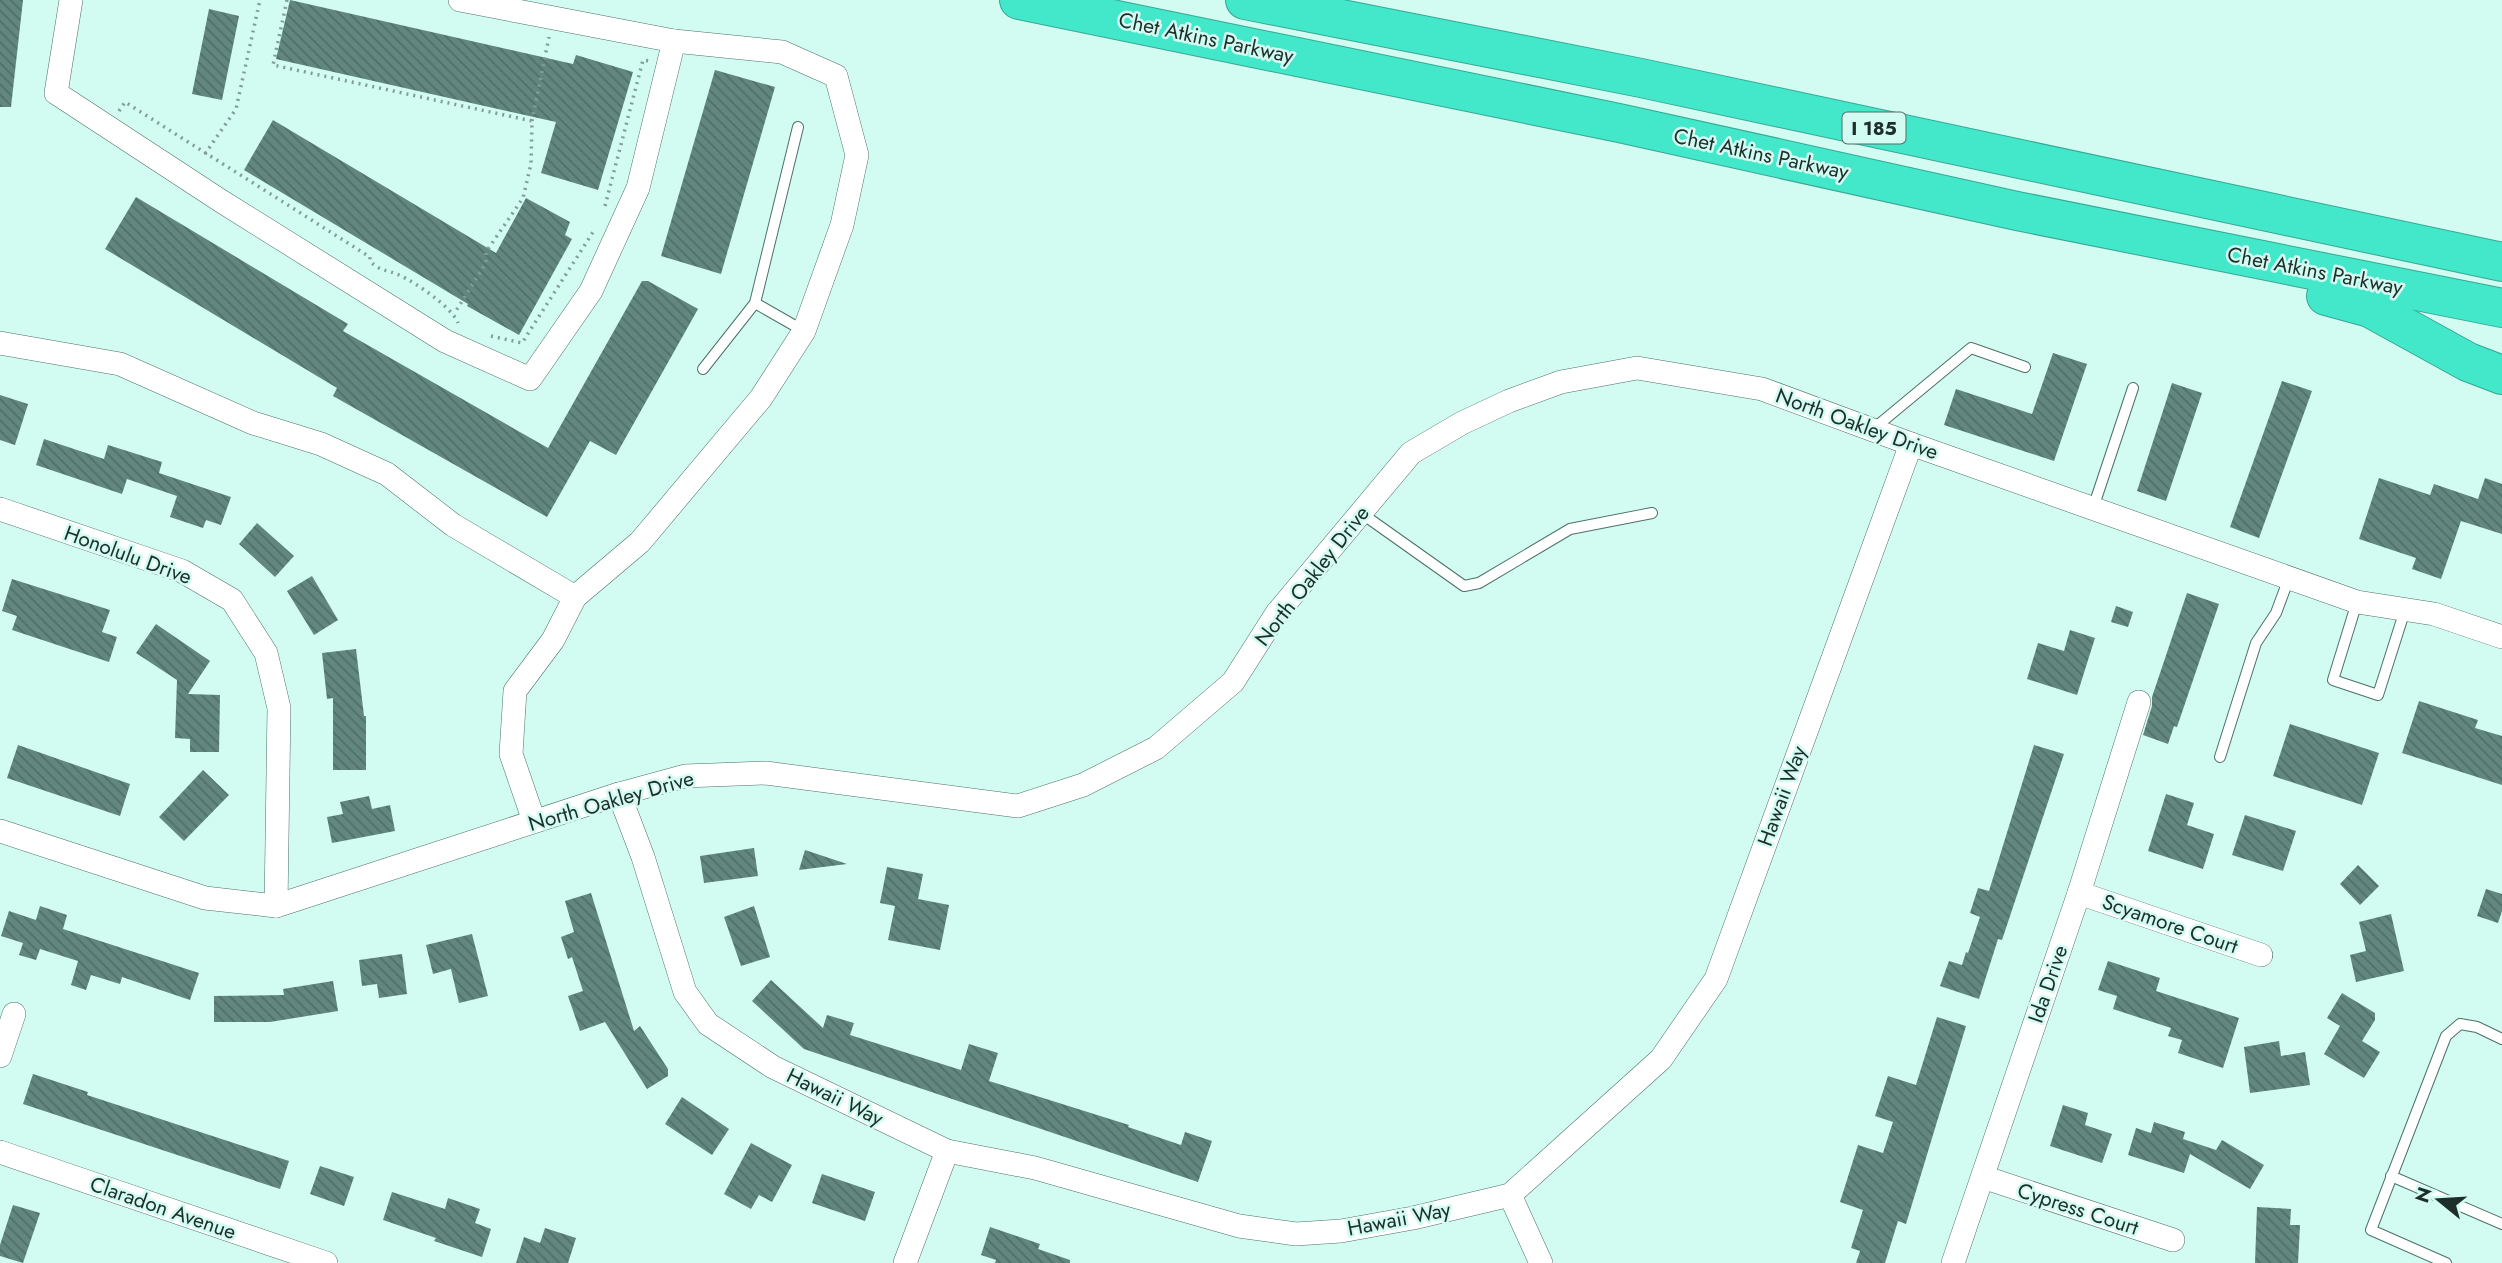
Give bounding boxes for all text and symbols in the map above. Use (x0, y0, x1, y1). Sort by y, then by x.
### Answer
street label: Chet Atkins Parkway (1116, 5, 1297, 71)
road number: I 185 (1842, 112, 1906, 144)
street label: Chet Atkins Parkway (1671, 121, 1852, 187)
street label: Chet Atkins Parkway (2225, 239, 2406, 303)
street label: North Oakley Drive (1772, 381, 1943, 467)
street label: North Oakley Drive (1248, 499, 1377, 653)
street label: Honolulu Drive (60, 518, 196, 592)
street label: Hawaii Way (1750, 741, 1814, 850)
street label: North Oakley Drive (525, 763, 697, 839)
street label: Scyamore Court (2098, 887, 2242, 961)
street label: Ida Drive (2021, 941, 2075, 1027)
street label: Hawaii Way (781, 1061, 889, 1134)
north arrow (2404, 1165, 2474, 1235)
street label: Claradon Avenue (86, 1169, 240, 1247)
street label: Cypress Court (2014, 1175, 2142, 1243)
text: N (2408, 1184, 2438, 1206)
street label: Hawaii Way (1345, 1194, 1454, 1244)

